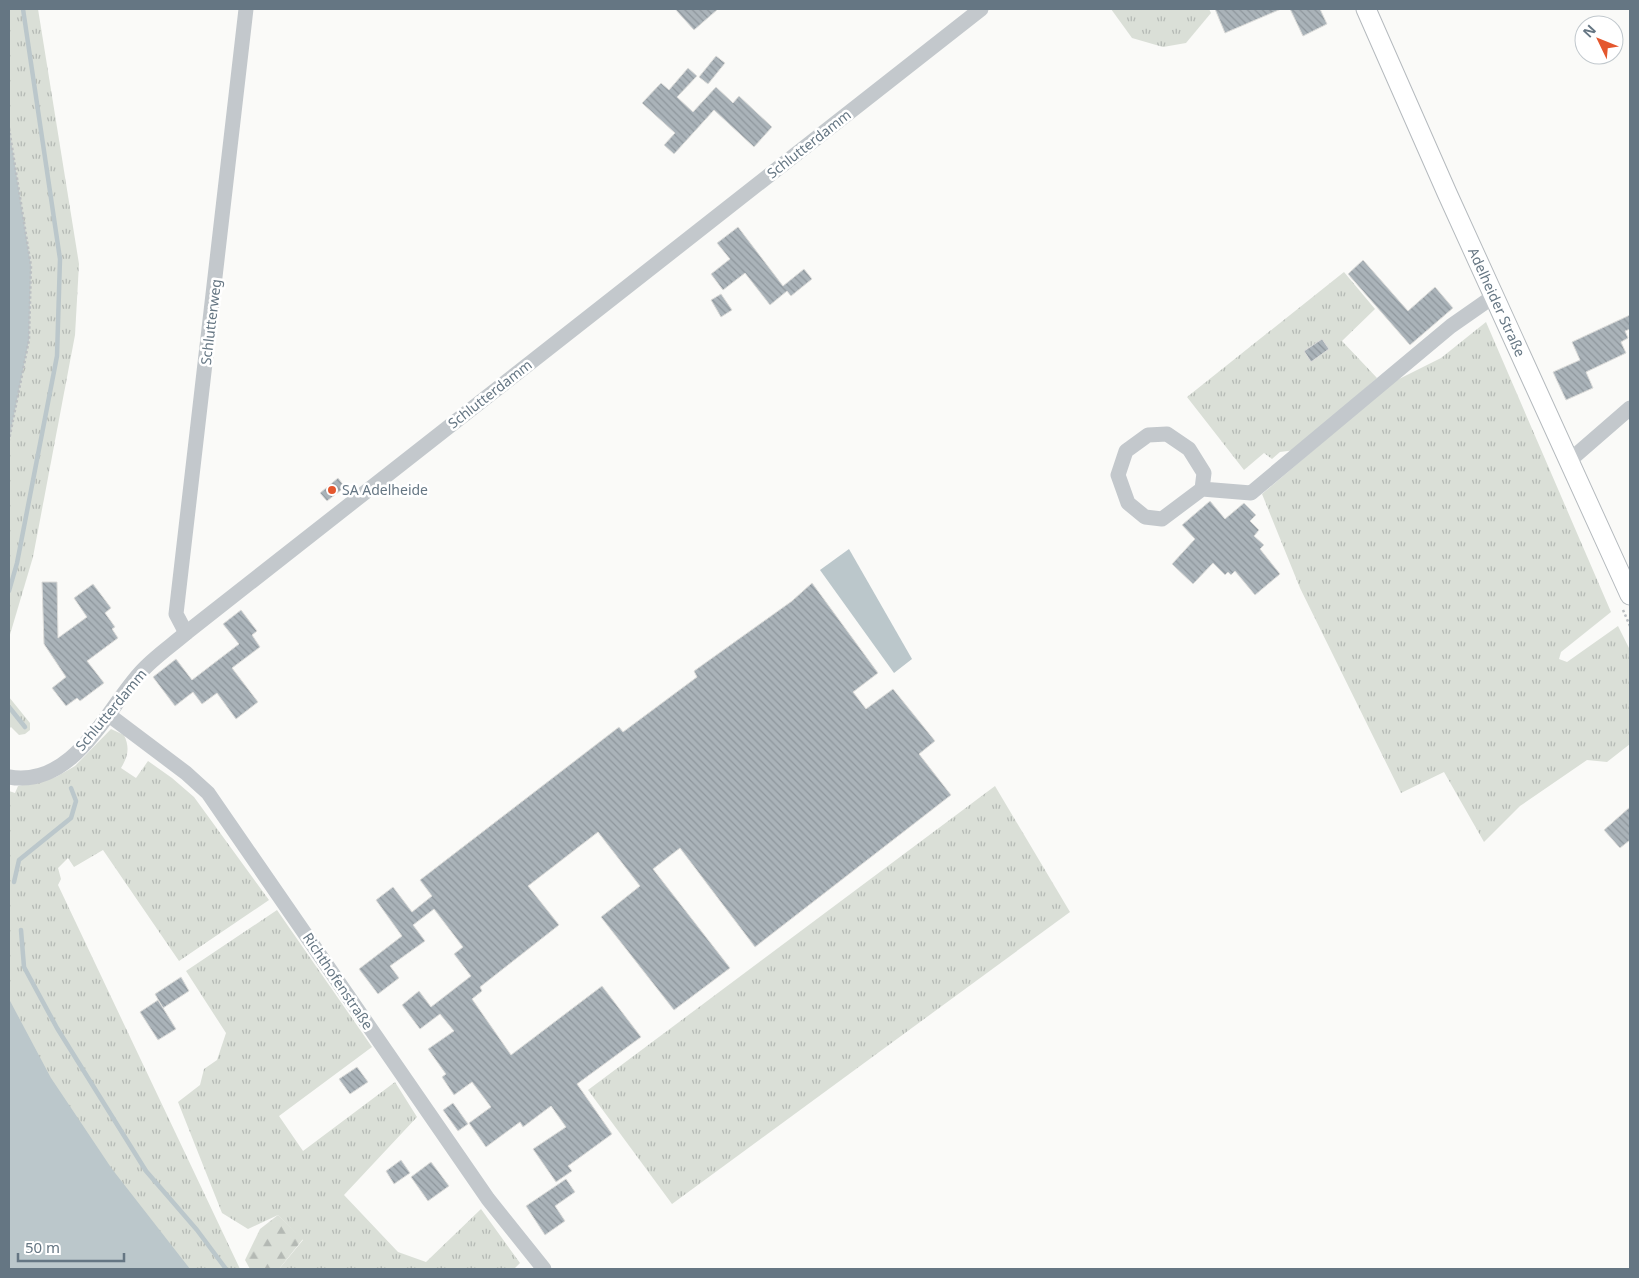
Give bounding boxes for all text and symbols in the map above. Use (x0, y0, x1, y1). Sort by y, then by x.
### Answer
north arrow (1574, 15, 1624, 65)
text: N (1578, 20, 1600, 41)
street label: Schlutterdamm (763, 105, 855, 182)
street label: Adelheider Straße (1464, 244, 1530, 360)
street label: Schlutterweg (196, 278, 225, 366)
street label: Schlutterdamm (444, 355, 536, 432)
place label: SA Adelheide (342, 480, 428, 499)
marker: SA Adelheide (326, 484, 338, 496)
street label: Schlutterdamm (71, 665, 151, 755)
street label: Richthofenstraße (299, 929, 378, 1033)
scale bar (18, 1230, 124, 1262)
text: 50 m (25, 1237, 60, 1257)

